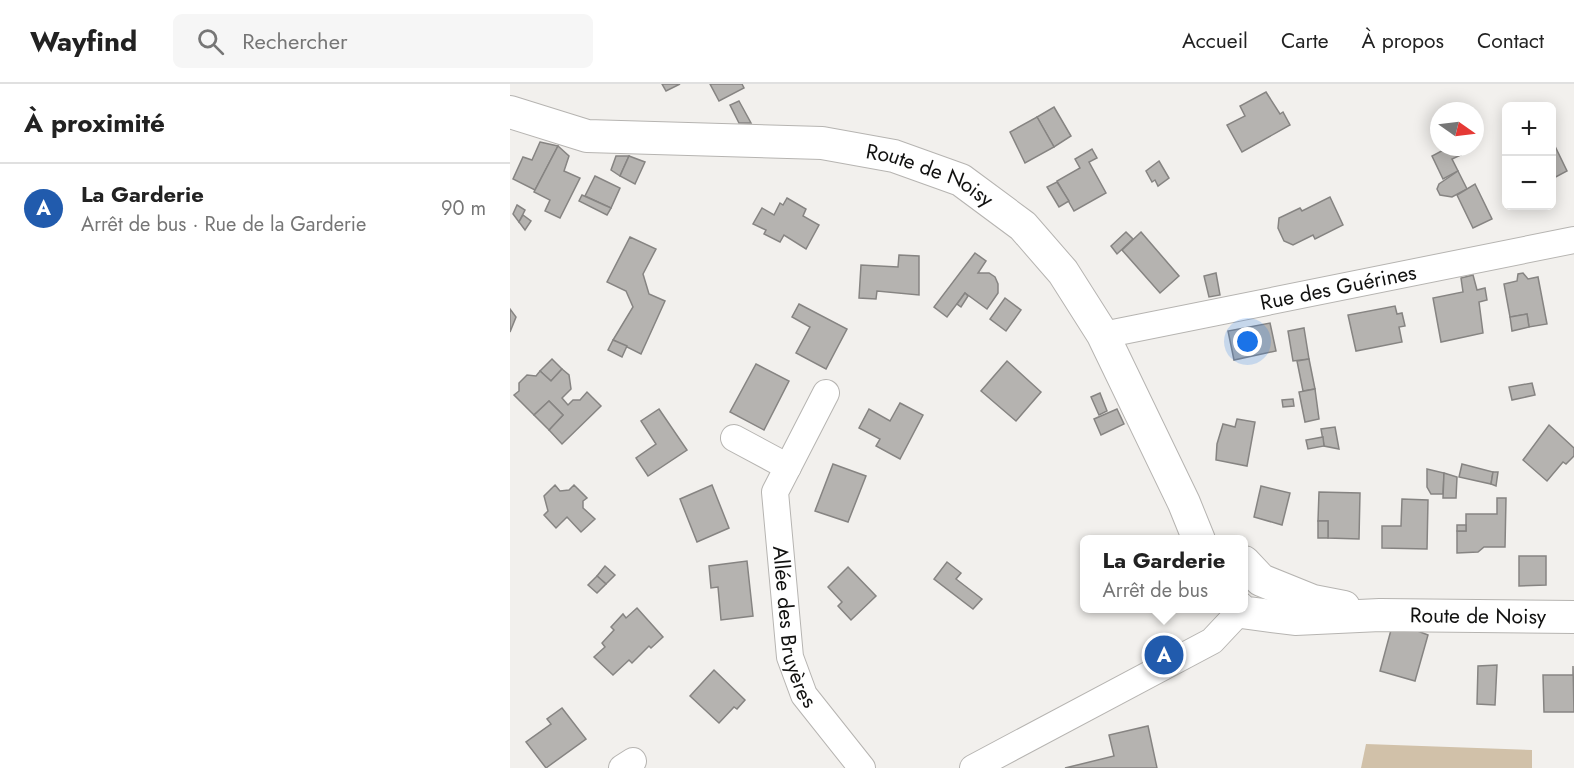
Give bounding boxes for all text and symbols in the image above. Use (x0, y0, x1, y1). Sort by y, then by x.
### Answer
search box (173, 14, 593, 68)
text: Wayfind (30, 21, 137, 62)
icon: search (194, 25, 227, 58)
text: Rechercher (242, 25, 348, 57)
text: Accueil (1182, 26, 1248, 56)
text: Carte (1281, 26, 1329, 56)
text: À propos (1362, 26, 1444, 56)
text: Contact (1477, 26, 1544, 56)
north arrow (1430, 102, 1484, 156)
map controls (1502, 102, 1556, 210)
button: + (1502, 102, 1556, 156)
text: À proximité (24, 104, 165, 142)
street label: Route de Noisy (864, 136, 1000, 215)
button: − (1502, 156, 1556, 210)
text: La Garderie (81, 178, 204, 210)
text: A (36, 194, 51, 223)
text: 90 m (441, 194, 486, 223)
text: Arrêt de bus · Rue de la Garderie (81, 210, 366, 239)
street label: Rue des Guérines (1258, 257, 1419, 318)
your location (1233, 327, 1262, 356)
popup (1080, 535, 1248, 613)
text: La Garderie (1103, 544, 1225, 576)
street label: Allée des Bruyères (765, 545, 824, 714)
text: Arrêt de bus (1103, 576, 1208, 605)
street label: Route de Noisy (1410, 600, 1547, 632)
pin: A (1144, 632, 1184, 678)

